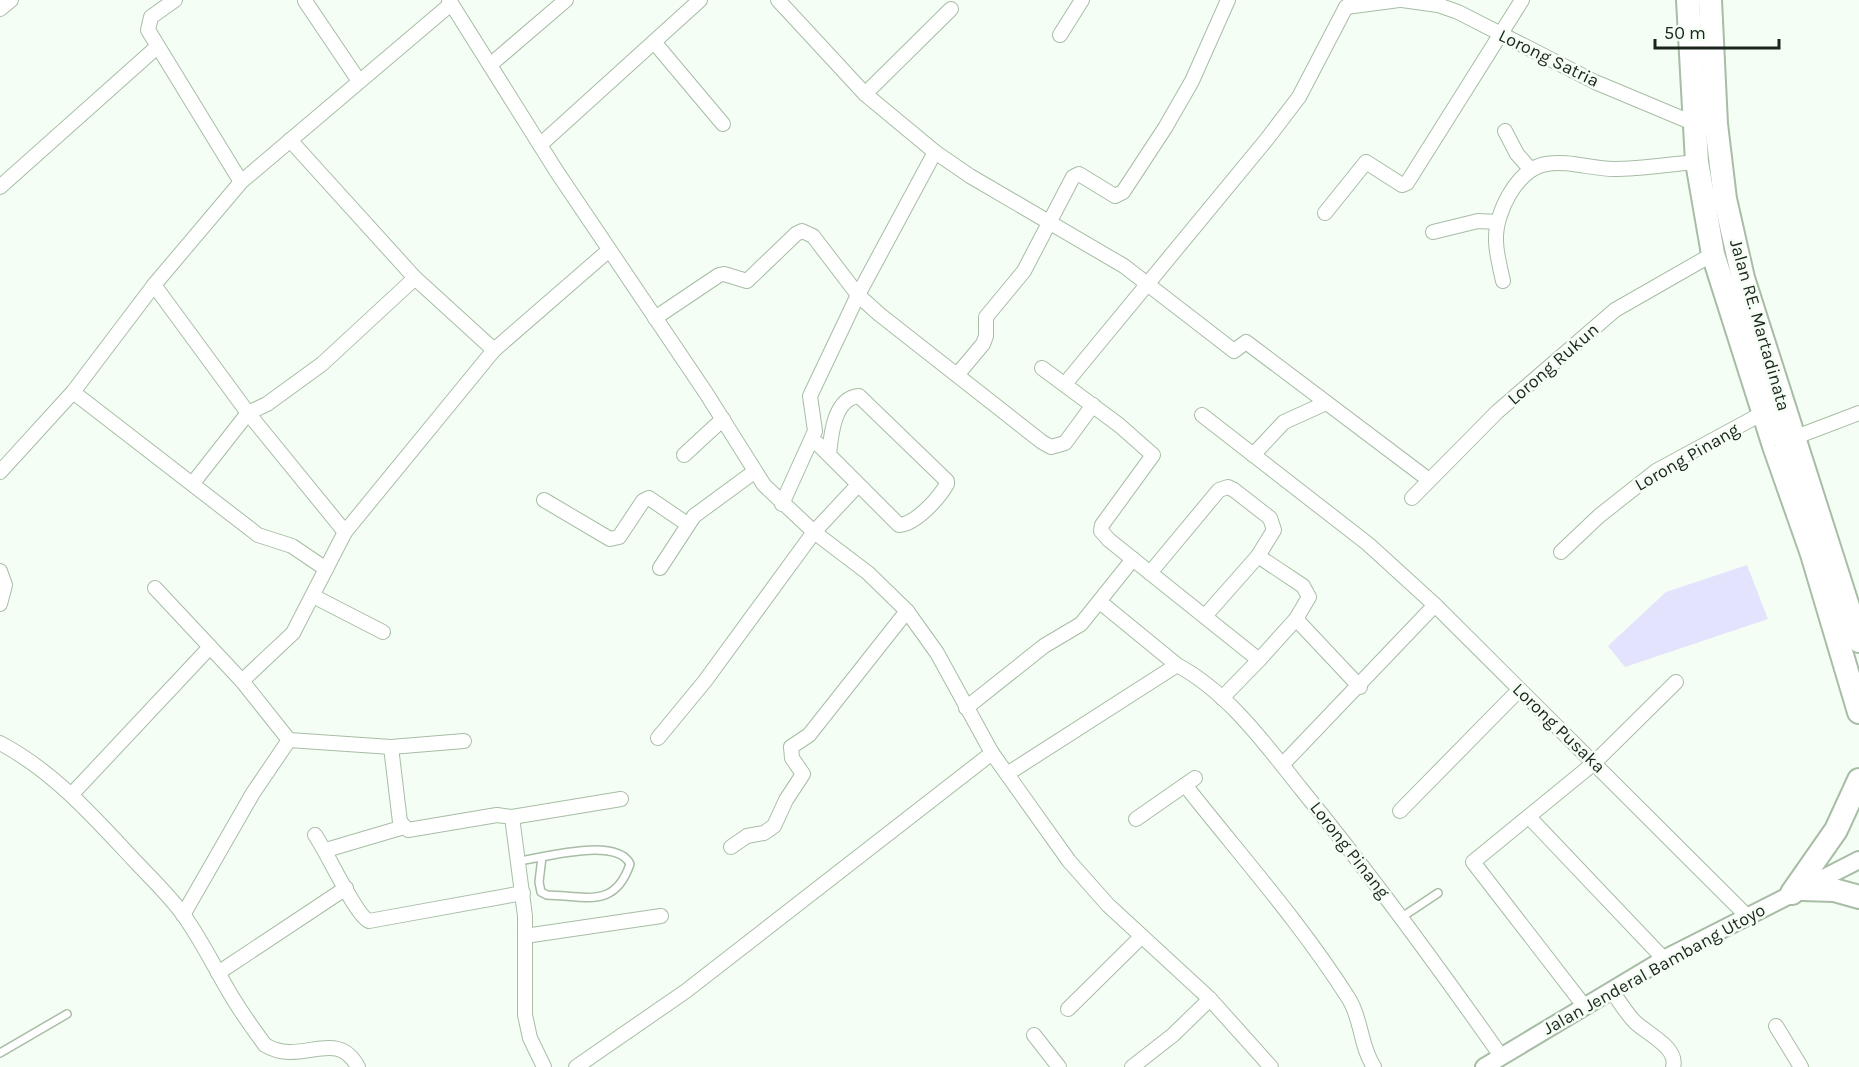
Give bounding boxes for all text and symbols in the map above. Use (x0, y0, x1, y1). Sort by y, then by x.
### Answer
scale bar (1655, 12, 1780, 50)
text: 50 m (1664, 22, 1706, 44)
street label: Lorong Satria (1495, 24, 1603, 92)
street label: Jalan RE. Martadinata (1725, 237, 1795, 413)
street label: Lorong Rukun (1503, 318, 1603, 410)
street label: Lorong Pinang (1631, 418, 1743, 496)
street label: Lorong Pusaka (1508, 678, 1610, 778)
street label: Lorong Pinang (1305, 797, 1395, 903)
street label: Jalan Jenderal Bambang Utoyo (1539, 899, 1769, 1039)

